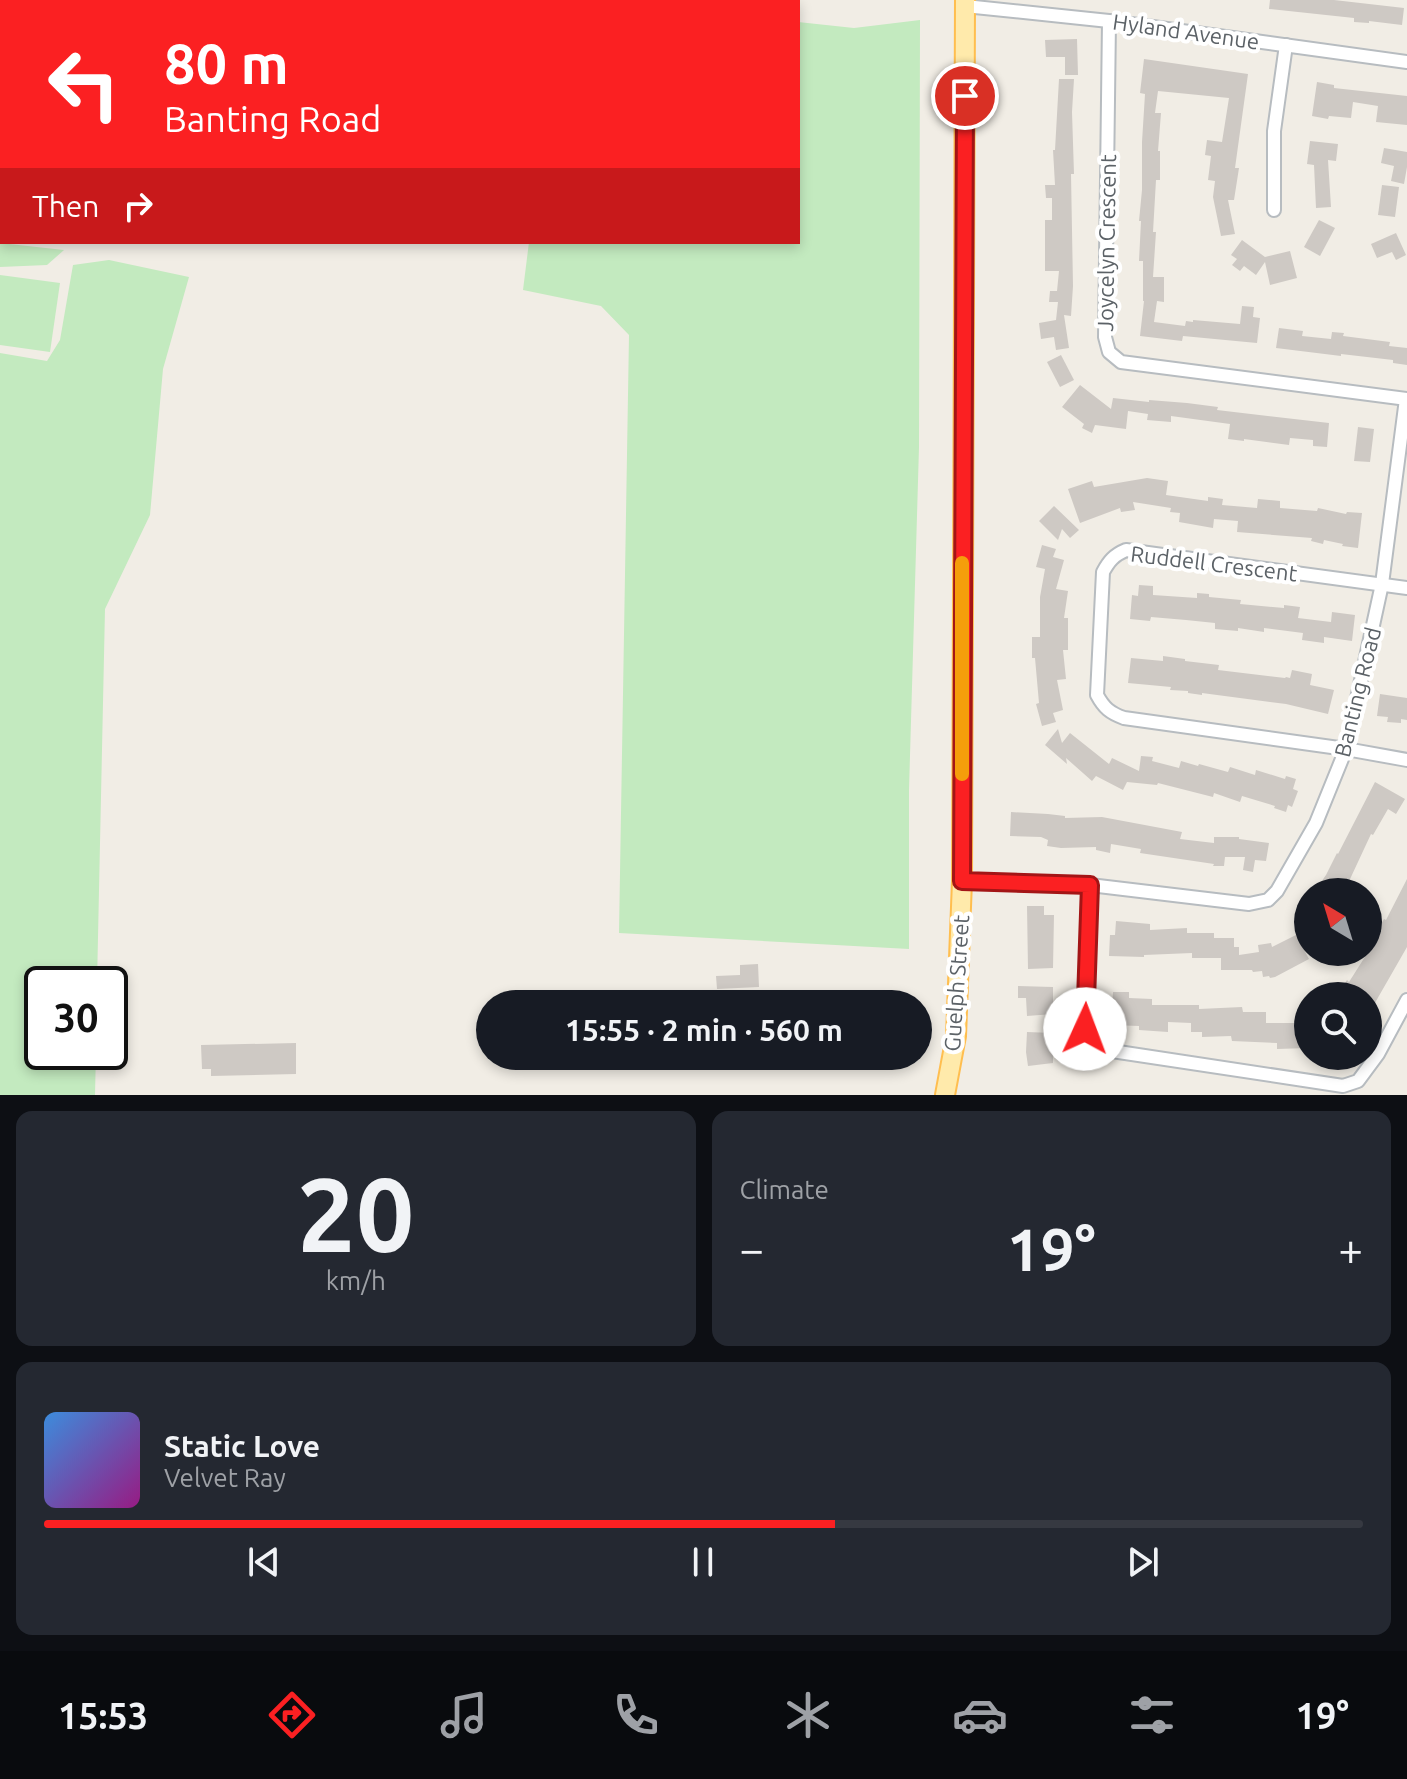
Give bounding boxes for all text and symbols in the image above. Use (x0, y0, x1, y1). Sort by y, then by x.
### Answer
street label: Hyland Avenue (1111, 8, 1261, 54)
icon: left (32, 32, 136, 136)
text: 80 m (164, 32, 289, 95)
pin (931, 62, 999, 130)
icon: arrive (943, 74, 987, 118)
text: Banting Road (164, 98, 381, 139)
street label: Joycelyn Crescent (1092, 154, 1120, 332)
icon: right (116, 184, 160, 228)
text: Then (32, 189, 100, 223)
street label: Ruddell Crescent (1129, 540, 1299, 586)
street label: Banting Road (1329, 625, 1385, 759)
north arrow (1294, 878, 1382, 966)
map controls (1294, 878, 1382, 1070)
street label: Guelph Street (939, 913, 973, 1052)
speed limit sign: 30 (24, 966, 128, 1070)
button: search (1294, 982, 1382, 1070)
position arrow (1043, 987, 1127, 1071)
text: 15:55 · 2 min · 560 m (565, 1013, 843, 1047)
text: 20 (297, 1155, 414, 1272)
text: Climate (740, 1175, 829, 1204)
text: 19° (1007, 1215, 1096, 1282)
text: − (740, 1224, 764, 1273)
text: + (1338, 1224, 1363, 1273)
text: km/h (326, 1266, 386, 1295)
text: Static Love (164, 1429, 320, 1463)
text: Velvet Ray (164, 1463, 286, 1492)
icon: previous (242, 1540, 286, 1584)
icon: pause (681, 1540, 725, 1584)
icon: next (1121, 1540, 1165, 1584)
icon: directions (264, 1687, 320, 1743)
icon: music (436, 1687, 492, 1743)
icon: phone (608, 1687, 664, 1743)
icon: climate (780, 1687, 836, 1743)
icon: car (952, 1687, 1008, 1743)
icon: filters (1124, 1687, 1180, 1743)
text: 15:53 (58, 1695, 148, 1736)
text: 19° (1296, 1695, 1349, 1736)

